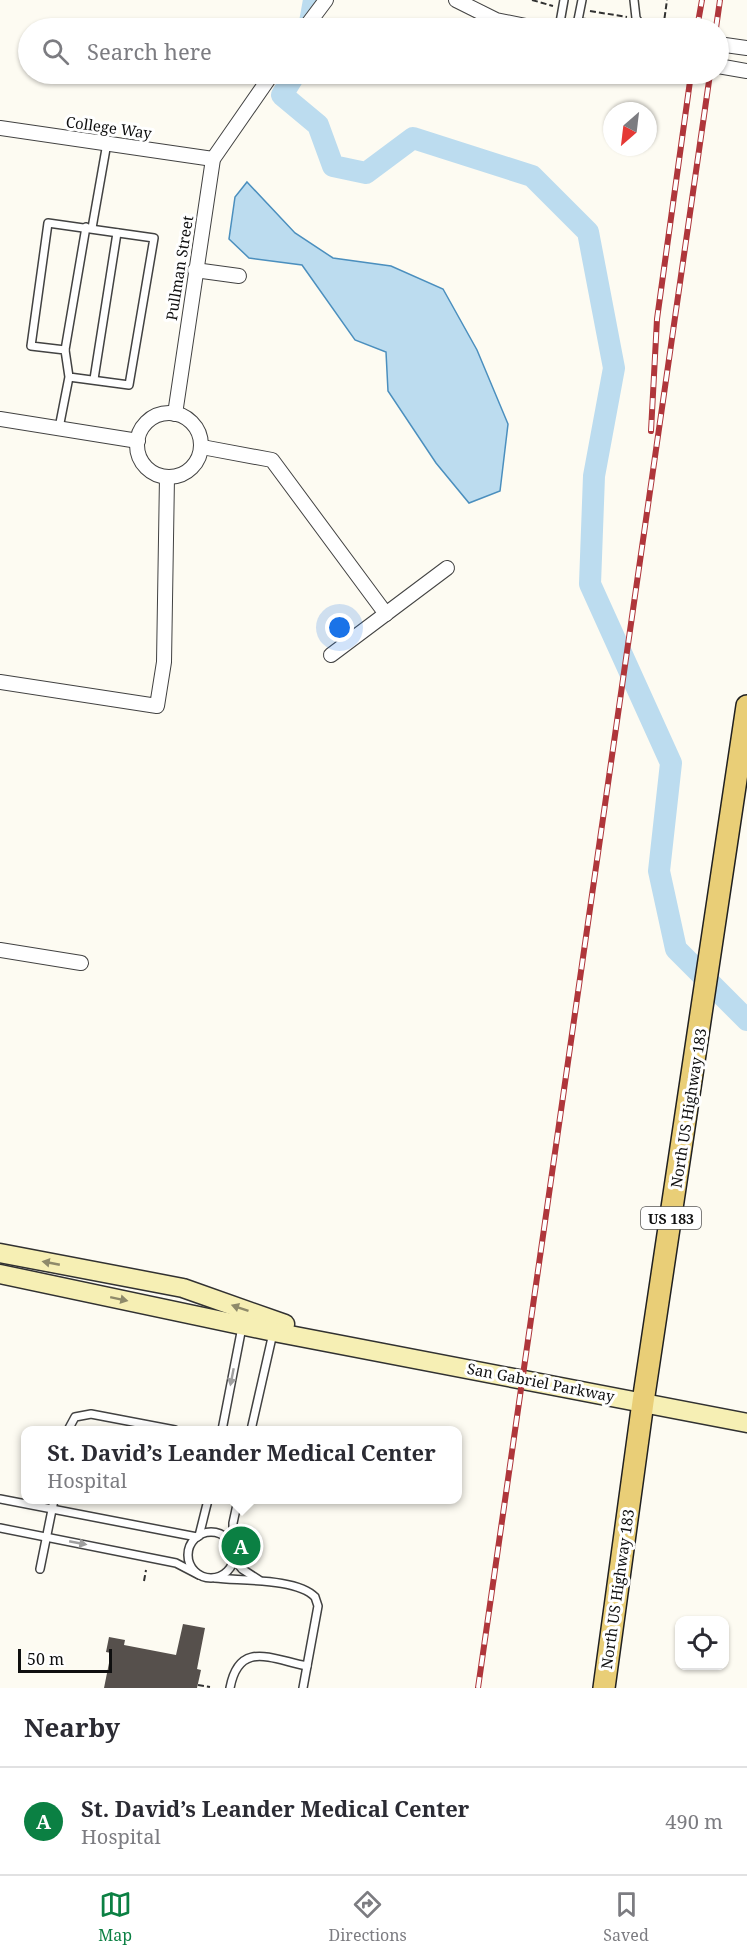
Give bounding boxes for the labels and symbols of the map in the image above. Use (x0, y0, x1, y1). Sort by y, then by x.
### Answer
north arrow (603, 102, 657, 156)
street label: College Way (65, 111, 154, 143)
street label: Pullman Street (161, 214, 197, 322)
your location (325, 613, 354, 642)
street label: North US Highway 183 (665, 1027, 711, 1189)
road number: US 183 (641, 1207, 701, 1229)
one-way arrow (41, 1258, 60, 1267)
one-way arrow (110, 1295, 129, 1304)
one-way arrow (231, 1303, 249, 1313)
street label: San Gabriel Parkway (466, 1358, 617, 1406)
one-way arrow (227, 1368, 236, 1387)
street label: North US Highway 183 (596, 1508, 638, 1670)
pin: A (222, 1524, 260, 1568)
one-way arrow (69, 1539, 87, 1549)
scale bar (18, 1646, 112, 1674)

